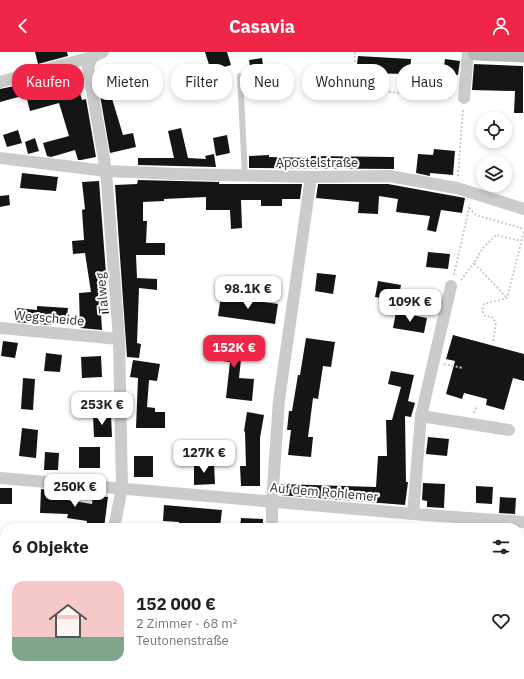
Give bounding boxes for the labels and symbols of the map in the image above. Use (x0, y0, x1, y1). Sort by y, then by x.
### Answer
street label: Apostelstraße (276, 154, 358, 171)
street label: Talweg (92, 272, 112, 314)
pin: 98.1K € (211, 276, 285, 310)
pin: 109K € (377, 289, 443, 323)
street label: Wegscheide (13, 306, 85, 330)
pin: 152K € (201, 335, 267, 369)
pin: 253K € (69, 392, 135, 426)
pin: 127K € (171, 440, 237, 474)
pin: 250K € (42, 474, 108, 508)
street label: Auf dem Rohlemer (269, 479, 379, 505)

